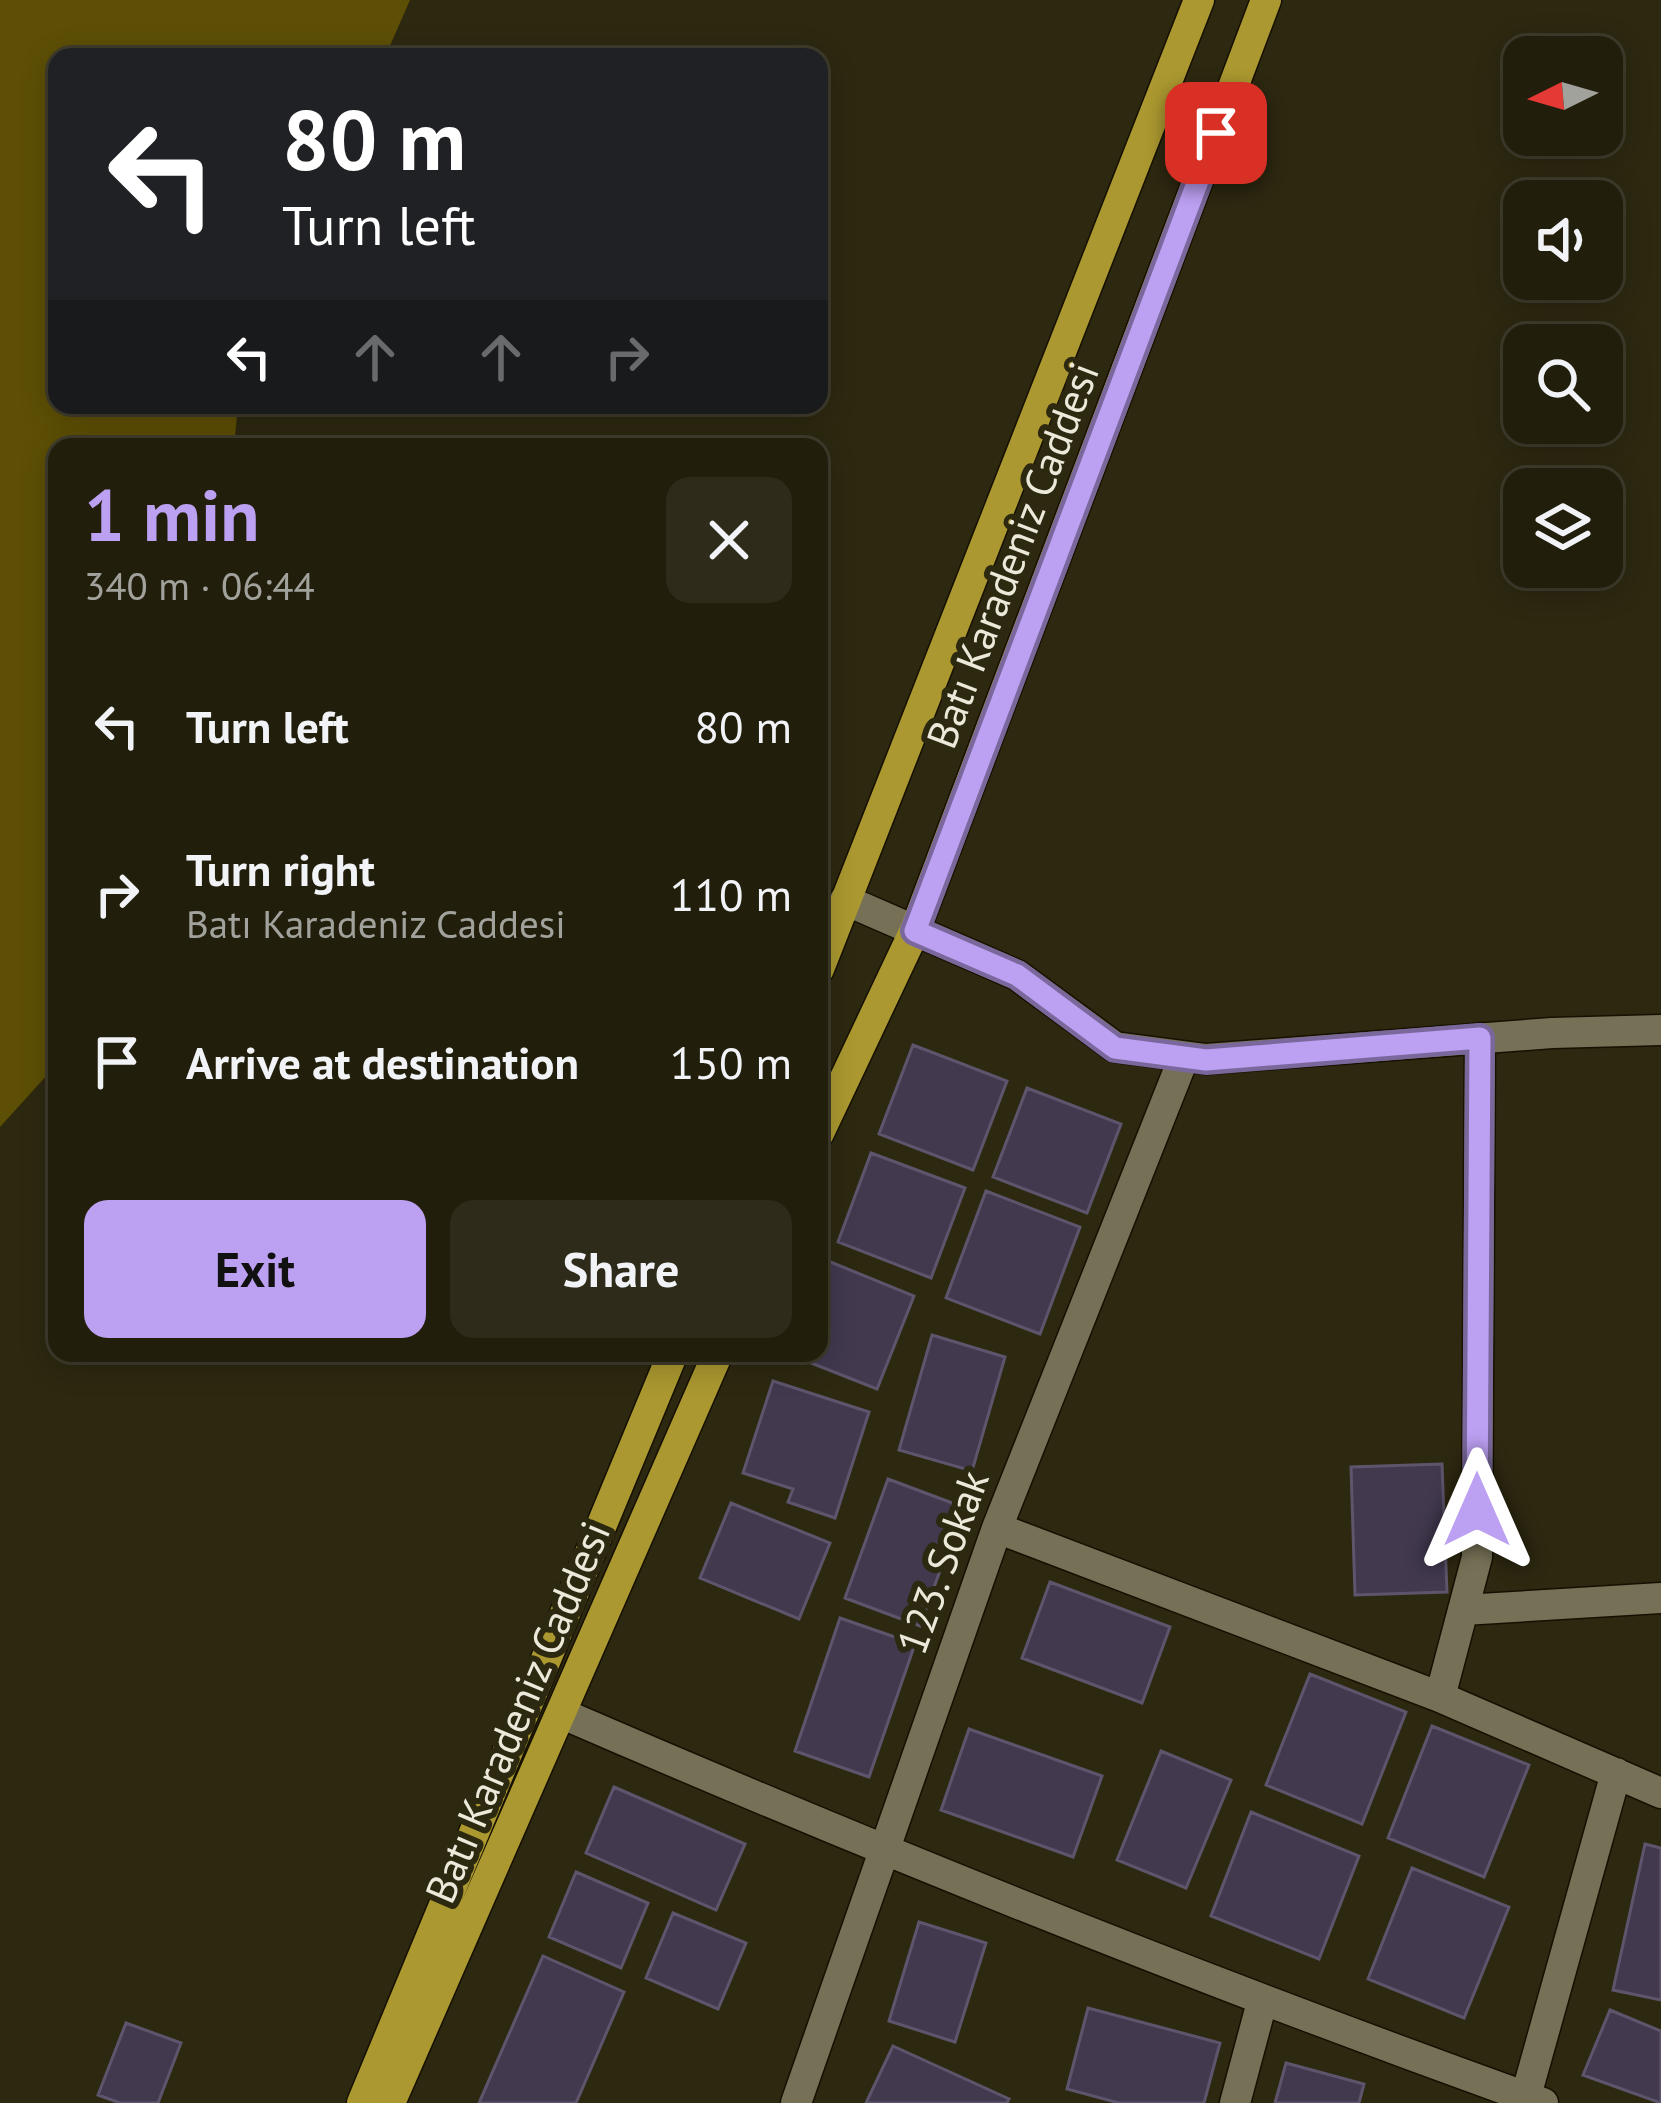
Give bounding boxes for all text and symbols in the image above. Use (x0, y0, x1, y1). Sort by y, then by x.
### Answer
north arrow (1503, 36, 1623, 156)
map controls (1503, 36, 1623, 588)
pin (1165, 82, 1267, 184)
text: 80 m (282, 84, 466, 193)
icon: left (84, 96, 240, 252)
icon: arrive (1183, 100, 1249, 166)
button: sound (1503, 180, 1623, 300)
text: Turn left (282, 190, 476, 260)
icon: left (216, 324, 282, 390)
icon: ahead (342, 324, 408, 390)
icon: ahead (468, 324, 534, 390)
icon: right (594, 324, 660, 390)
button: search (1503, 324, 1623, 444)
street label: Batı Karadeniz Caddesi (913, 354, 1111, 756)
text: 1 min (84, 468, 260, 561)
button: layers (1503, 468, 1623, 588)
button: close (666, 477, 792, 603)
text: 340 m · 06:44 (84, 560, 315, 611)
icon: left (84, 693, 150, 759)
text: Turn left (186, 697, 349, 755)
text: 80 m (694, 697, 792, 755)
text: Turn right (186, 840, 375, 898)
icon: right (84, 861, 150, 927)
text: 110 m (670, 865, 792, 923)
text: Batı Karadeniz Caddesi (186, 898, 566, 949)
icon: arrive (84, 1029, 150, 1095)
text: Arrive at destination (186, 1033, 579, 1091)
text: 150 m (670, 1033, 792, 1091)
button: Exit (84, 1200, 426, 1338)
button: Share (450, 1200, 792, 1338)
position arrow (1414, 1447, 1540, 1573)
street label: 123. Sokak (883, 1463, 1001, 1661)
street label: Batı Karadeniz Caddesi (412, 1513, 622, 1911)

